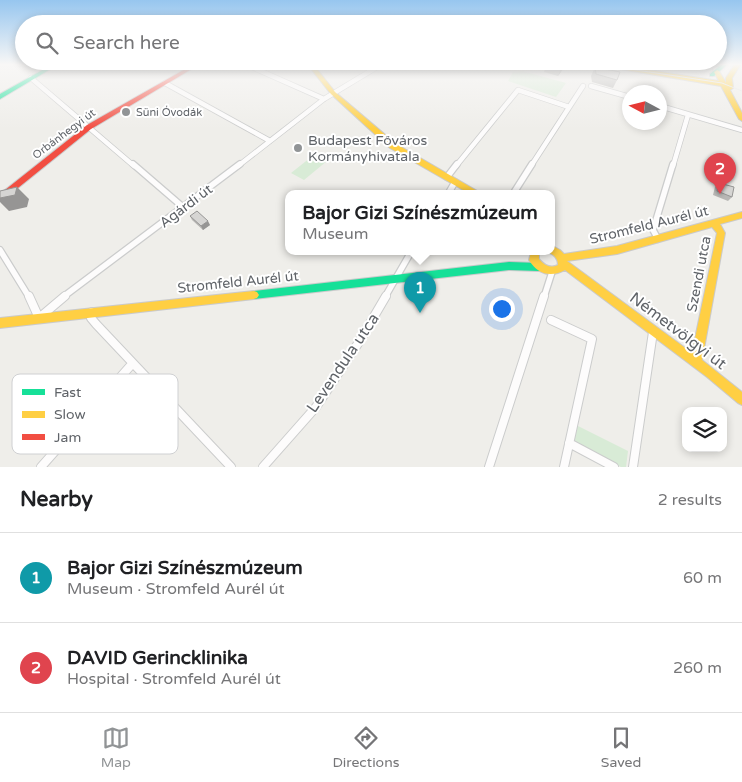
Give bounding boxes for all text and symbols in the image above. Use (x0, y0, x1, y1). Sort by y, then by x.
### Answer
search box (15, 15, 727, 70)
icon: search (33, 29, 61, 57)
text: Search here (73, 32, 180, 54)
north arrow (622, 85, 667, 130)
place label: Süni Óvodák (136, 105, 202, 119)
street label: Orbánhegyi út (30, 106, 98, 162)
marker: Süni Óvodák (120, 106, 132, 118)
place label: Budapest Főváros Kormányhivatala (308, 132, 427, 165)
marker: Budapest Főváros Kormányhivatala (292, 142, 304, 154)
pin: 2 (704, 153, 736, 194)
street label: Agárdi út (156, 180, 216, 231)
popup (285, 190, 555, 255)
text: Bajor Gizi Színészmúzeum (302, 202, 538, 224)
street label: Stromfeld Aurél út (588, 202, 711, 248)
text: Museum (302, 224, 368, 244)
street label: Szendi utca (683, 235, 715, 313)
street label: Stromfeld Aurél út (177, 267, 300, 297)
pin: 1 (404, 272, 436, 313)
street label: Németvölgyi út (626, 288, 730, 374)
your location (489, 296, 515, 322)
street label: Levendula utca (302, 309, 384, 417)
legend (12, 374, 178, 454)
text: Fast (54, 384, 82, 401)
text: Slow (54, 406, 86, 423)
map controls (682, 407, 727, 452)
button: layers (682, 407, 727, 452)
text: Jam (54, 429, 81, 446)
text: Nearby (20, 487, 93, 512)
text: 2 results (658, 490, 722, 510)
text: Bajor Gizi Színészmúzeum (67, 557, 303, 579)
text: 1 (31, 568, 41, 588)
text: 60 m (683, 568, 722, 588)
text: Museum · Stromfeld Aurél út (67, 579, 285, 599)
text: DAVID Gerincklinika (67, 647, 248, 669)
text: 2 (31, 658, 41, 678)
text: 260 m (673, 658, 722, 678)
text: Hospital · Stromfeld Aurél út (67, 669, 281, 689)
tab: Map (101, 724, 131, 771)
tab: Directions (332, 724, 399, 771)
tab: Saved (601, 724, 641, 771)

